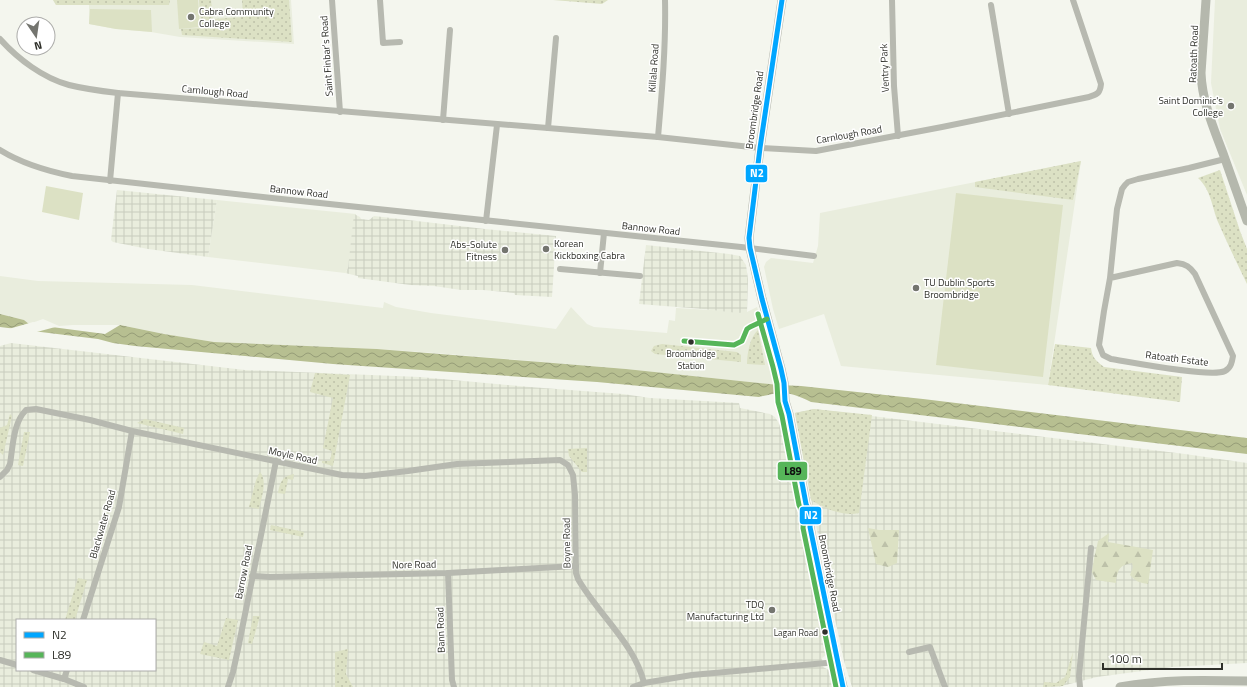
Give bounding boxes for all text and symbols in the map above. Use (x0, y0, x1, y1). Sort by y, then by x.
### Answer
place label: Cabra Community College (199, 4, 274, 31)
marker: Cabra Community College (186, 12, 196, 22)
street label: Saint Finbar's Road (316, 15, 337, 97)
north arrow (16, 16, 56, 56)
street label: Ratoath Road (1185, 25, 1202, 83)
text: N (33, 37, 44, 54)
street label: Killala Road (644, 43, 663, 93)
street label: Ventry Park (876, 43, 893, 93)
street label: Broombridge Road (742, 70, 767, 150)
street label: Carnlough Road (181, 81, 249, 102)
place label: Saint Dominic's College (1158, 93, 1223, 120)
marker: Saint Dominic's College (1226, 101, 1236, 111)
street label: Carnlough Road (815, 121, 883, 148)
line badge: N2 (745, 164, 768, 183)
text: N2 (750, 165, 764, 181)
street label: Bannow Road (269, 181, 329, 202)
street label: Bannow Road (621, 218, 681, 239)
place label: Korean Kickboxing Cabra (554, 236, 625, 263)
place label: Abs-Solute Fitness (450, 237, 497, 264)
marker: Korean Kickboxing Cabra (541, 244, 551, 254)
marker: Abs-Solute Fitness (500, 245, 510, 255)
place label: TU Dublin Sports Broombridge (924, 275, 995, 302)
marker: TU Dublin Sports Broombridge (911, 283, 921, 293)
marker: Broombridge Station (686, 337, 696, 347)
place label: Broombridge Station (666, 347, 716, 372)
street label: Ratoath Estate (1145, 347, 1209, 370)
street label: Moyle Road (267, 443, 319, 468)
line badge: L89 (777, 461, 808, 481)
text: L89 (784, 463, 802, 479)
street label: Blackwater Road (85, 488, 119, 560)
line badge: N2 (799, 506, 822, 525)
text: N2 (804, 507, 818, 523)
street label: Boyne Road (559, 518, 574, 568)
street label: Broombridge Road (815, 533, 844, 613)
street label: Barrow Road (231, 544, 256, 600)
street label: Nore Road (392, 557, 436, 572)
place label: TDQ Manufacturing Ltd (687, 597, 764, 624)
marker: TDQ Manufacturing Ltd (767, 605, 777, 615)
street label: Bann Road (432, 607, 449, 653)
legend (16, 619, 156, 671)
text: N2 (52, 625, 67, 644)
place label: Lagan Road (774, 626, 818, 639)
marker: Lagan Road (820, 627, 830, 637)
text: L89 (52, 645, 71, 664)
scale bar (1103, 645, 1222, 671)
text: 100 m (1109, 649, 1142, 668)

